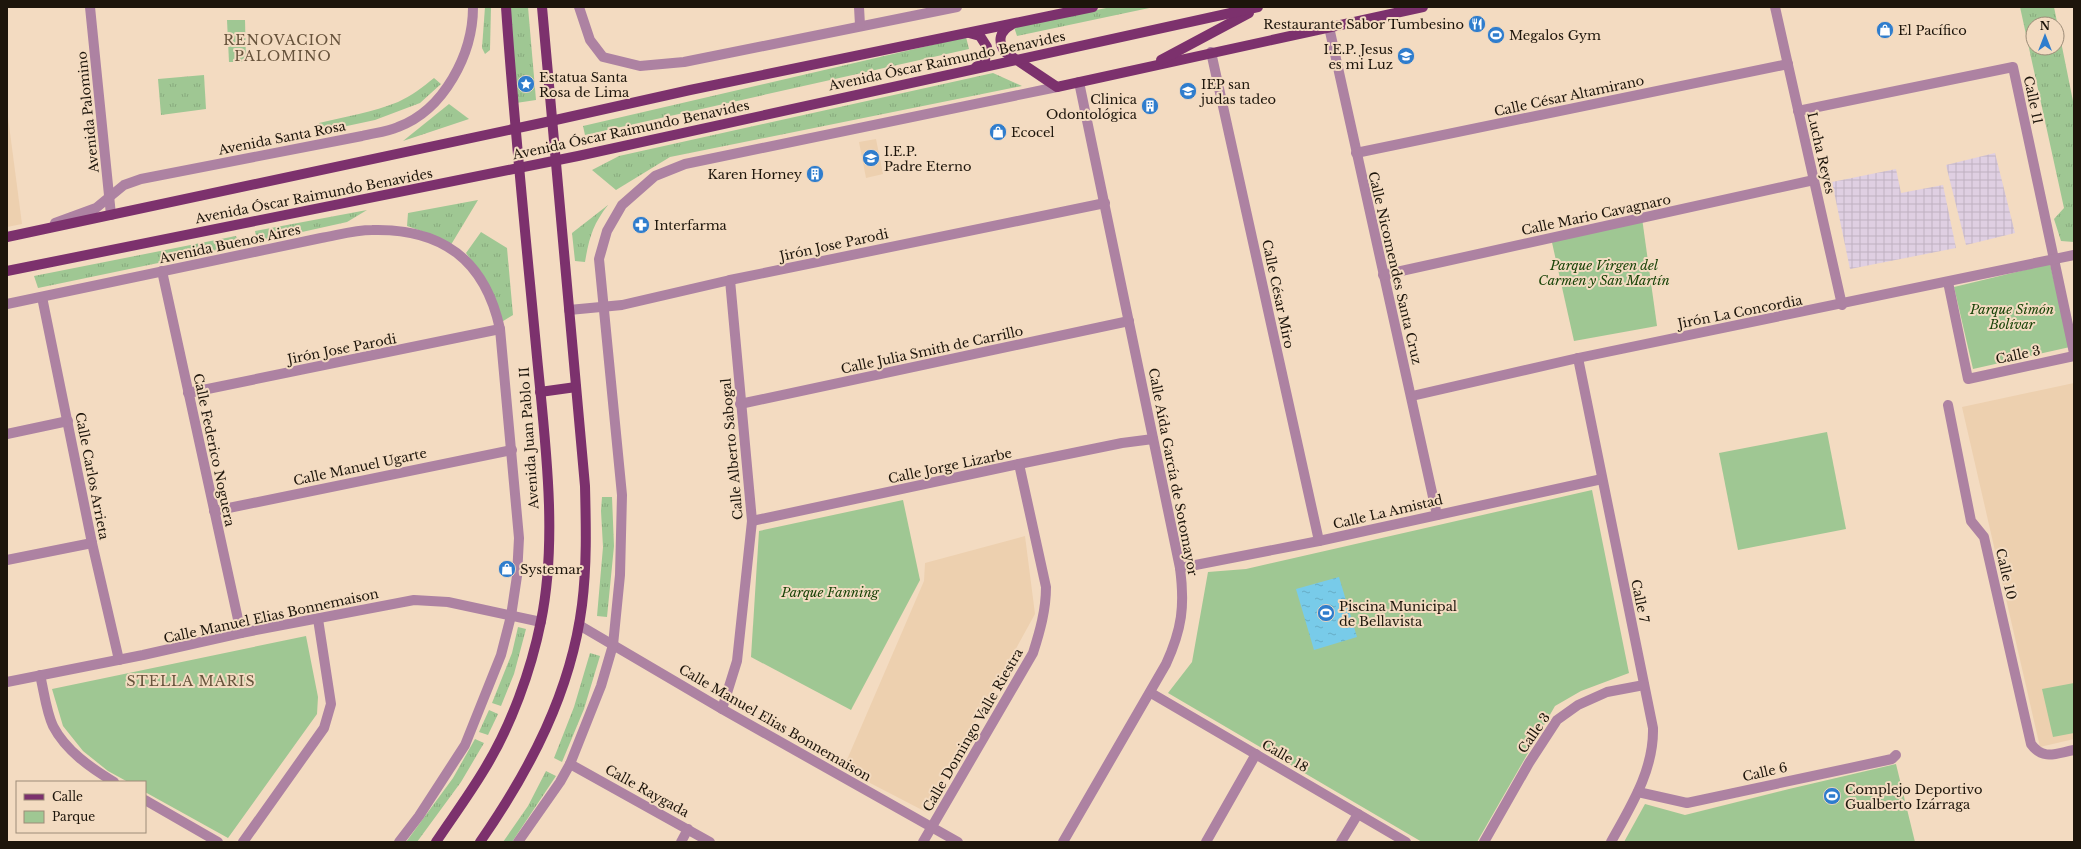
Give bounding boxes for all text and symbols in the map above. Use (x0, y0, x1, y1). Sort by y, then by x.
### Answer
restaurant icon: Restaurante Sabor Tumbesino (1467, 14, 1487, 34)
place label: Restaurante Sabor Tumbesino (1263, 16, 1464, 33)
north arrow (2025, 16, 2065, 56)
text: N (2040, 19, 2051, 33)
shop icon: El Pacífico (1875, 20, 1895, 40)
place label: El Pacífico (1898, 22, 1967, 39)
sports icon: Megalos Gym (1486, 25, 1506, 45)
place label: Megalos Gym (1509, 27, 1601, 44)
street label: Avenida Óscar Raimundo Benavides (826, 28, 1067, 95)
district label: RENOVACION PALOMINO (223, 31, 343, 65)
place label: I.E.P. Jesus es mi Luz (1323, 41, 1393, 73)
school or university icon: I.E.P. Jesus es mi Luz (1396, 46, 1416, 66)
street label: Avenida Palomino (73, 51, 103, 174)
place label: Estatua Santa Rosa de Lima (539, 69, 630, 101)
street label: Calle César Altamirano (1492, 72, 1646, 120)
place icon: Estatua Santa Rosa de Lima (516, 74, 536, 94)
street label: Calle 11 (2020, 74, 2046, 126)
place label: IEP san judas tadeo (1199, 76, 1276, 108)
school or university icon: IEP san judas tadeo (1178, 81, 1198, 101)
place label: Clinica Odontológica (1046, 91, 1138, 123)
building icon: Clinica Odontológica (1140, 96, 1160, 116)
street label: Avenida Óscar Raimundo Benavides (510, 97, 751, 164)
street label: Lucha Reyes (1803, 110, 1839, 196)
street label: Avenida Santa Rosa (216, 117, 348, 159)
shop icon: Ecocel (988, 122, 1008, 142)
place label: Ecocel (1011, 124, 1055, 141)
place label: I.E.P. Padre Eterno (884, 143, 971, 175)
school or university icon: I.E.P. Padre Eterno (861, 148, 881, 168)
building icon: Karen Horney (805, 164, 825, 184)
street label: Avenida Óscar Raimundo Benavides (193, 165, 434, 228)
place label: Karen Horney (708, 166, 803, 183)
street label: Calle Nicomendes Santa Cruz (1364, 170, 1426, 366)
street label: Calle Mario Cavagnaro (1520, 191, 1672, 239)
pharmacy icon: Interfarma (631, 215, 651, 235)
place label: Interfarma (654, 217, 728, 234)
street label: Avenida Buenos Aires (157, 221, 302, 267)
street label: Jirón Jose Parodi (776, 225, 890, 265)
street label: Calle César Miro (1258, 238, 1298, 350)
park label: Parque Virgen del Carmen y San Martín (1538, 257, 1670, 289)
street label: Jirón La Concordia (1674, 291, 1805, 333)
park label: Parque Simón Bolívar (1969, 301, 2054, 333)
street label: Calle Julia Smith de Carrillo (839, 322, 1025, 378)
street label: Jirón Jose Parodi (284, 330, 399, 368)
street label: Calle 3 (1994, 342, 2042, 368)
street label: Avenida Juan Pablo II (516, 366, 543, 511)
street label: Calle Aída García de Sotomayor (1144, 367, 1202, 578)
street label: Calle Federico Noguera (189, 372, 239, 529)
street label: Calle Alberto Sabogal (717, 377, 747, 521)
street label: Calle Carlos Arrieta (71, 411, 113, 542)
street label: Calle Manuel Ugarte (292, 445, 428, 489)
street label: Calle Jorge Lizarbe (887, 445, 1013, 487)
street label: Calle La Amistad (1331, 491, 1445, 533)
street label: Calle 10 (1992, 547, 2020, 601)
shop icon: Systemar (497, 559, 517, 579)
place label: Systemar (520, 561, 583, 578)
street label: Calle 7 (1627, 578, 1653, 625)
park label: Parque Fanning (780, 584, 880, 601)
street label: Calle Manuel Elias Bonnemaison (162, 585, 380, 647)
place label: Piscina Municipal de Bellavista (1339, 598, 1457, 630)
sports icon: Piscina Municipal de Bellavista (1316, 603, 1336, 623)
street label: Calle Domingo Valle Riestra (919, 644, 1027, 815)
street label: Calle Manuel Elias Bonnemaison (676, 661, 874, 785)
district label: STELLA MARIS (127, 672, 255, 690)
street label: Calle 3 (1514, 710, 1554, 756)
street label: Calle 18 (1259, 736, 1311, 776)
street label: Calle 6 (1741, 759, 1789, 785)
street label: Calle Raygada (602, 761, 693, 821)
legend (16, 781, 146, 833)
place label: Complejo Deportivo Gualberto Izárraga (1845, 781, 1982, 813)
sports icon: Complejo Deportivo Gualberto Izárraga (1822, 786, 1842, 806)
text: Calle (52, 789, 83, 804)
text: Parque (52, 809, 95, 824)

